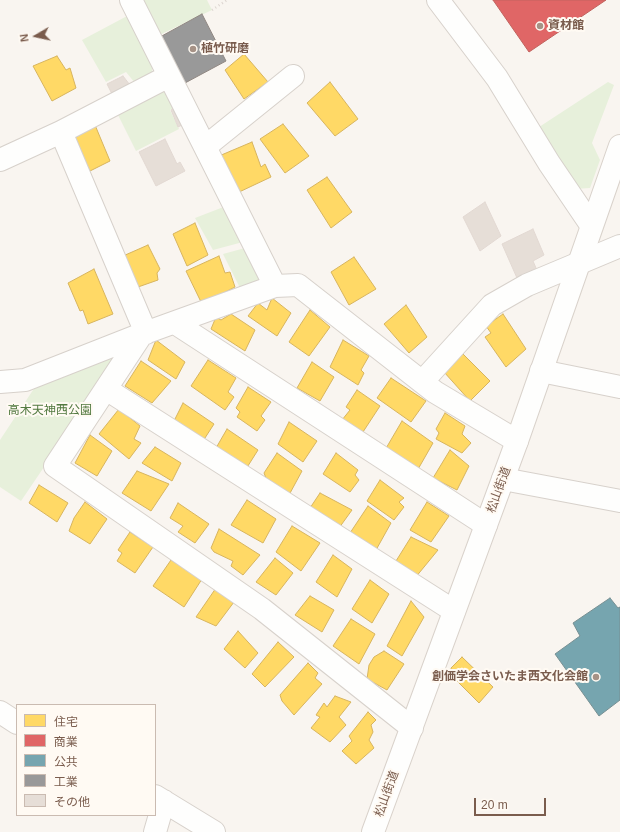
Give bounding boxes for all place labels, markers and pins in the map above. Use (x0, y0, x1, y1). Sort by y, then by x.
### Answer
place label: 資材館 (548, 19, 584, 33)
marker: 資材館 (535, 21, 545, 31)
place label: 植竹研磨 (201, 42, 249, 56)
marker: 植竹研磨 (188, 44, 198, 54)
place label: 創価学会さいたま西文化会館 (432, 670, 588, 684)
marker: 創価学会さいたま西文化会館 (591, 672, 601, 682)

